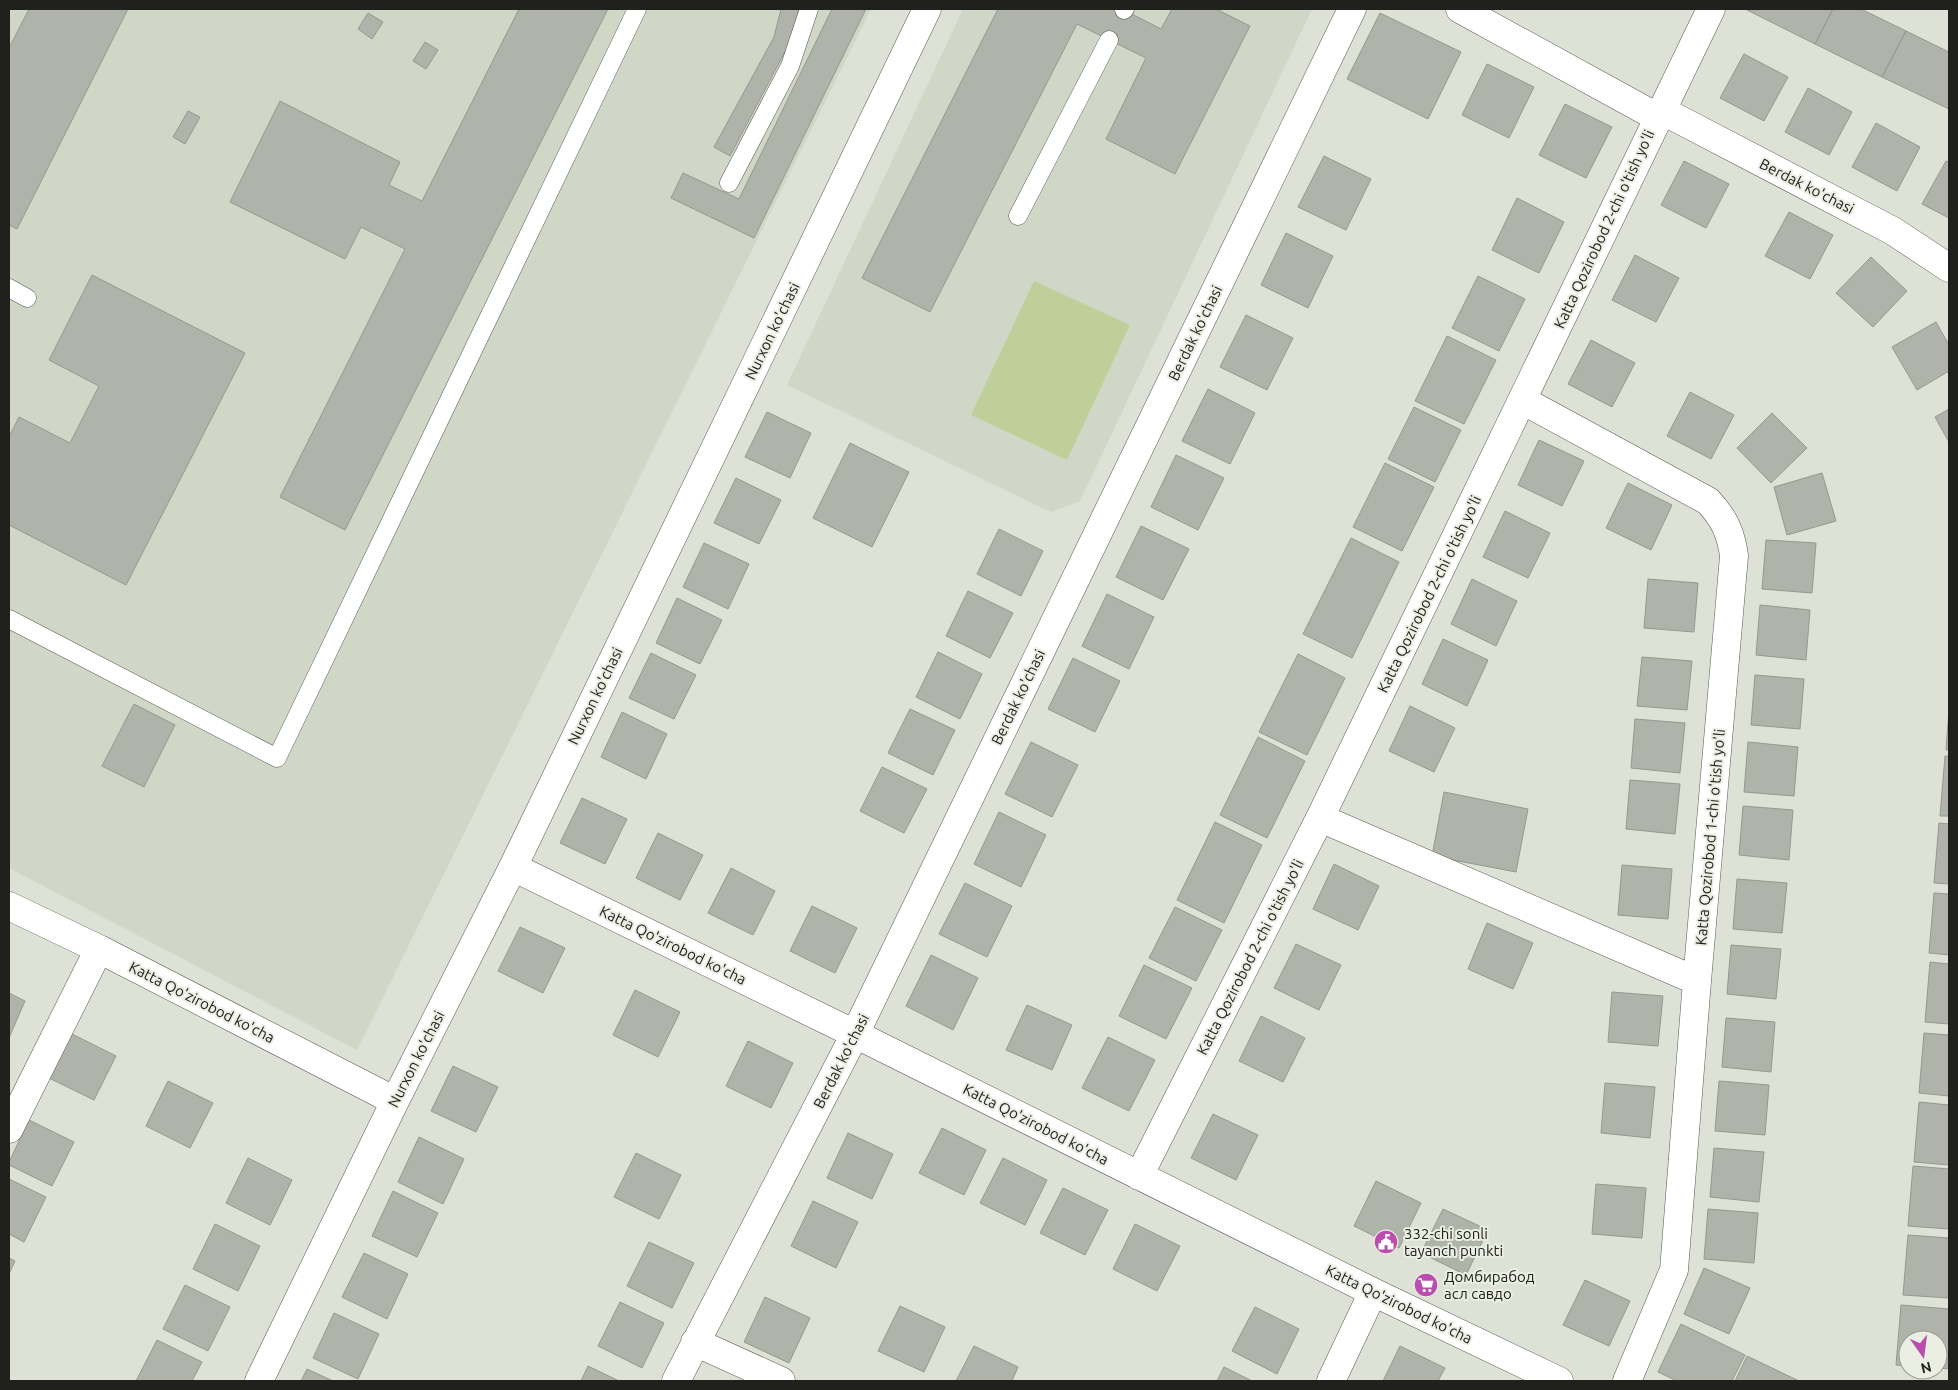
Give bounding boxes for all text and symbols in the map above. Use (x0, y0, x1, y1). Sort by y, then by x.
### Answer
street label: Katta Qozirobod 2-chi o'tish yo'li (1550, 127, 1658, 331)
street label: Berdak ko'chasi (1757, 155, 1857, 217)
street label: Nurxon ko'chasi (741, 280, 803, 382)
street label: Berdak ko'chasi (1165, 283, 1225, 383)
street label: Katta Qozirobod 2-chi o'tish yo'li (1374, 493, 1484, 695)
street label: Nurxon ko'chasi (564, 645, 626, 747)
street label: Berdak ko'chasi (988, 647, 1048, 747)
street label: Katta Qozirobod 1-chi o'tish yo'li (1692, 728, 1728, 946)
street label: Katta Qozirobod 2-chi o'tish yo'li (1193, 856, 1307, 1058)
street label: Katta Qo'zirobod ko'cha (597, 902, 749, 988)
street label: Katta Qo'zirobod ko'cha (126, 958, 278, 1046)
street label: Nurxon ko'chasi (384, 1008, 448, 1110)
street label: Berdak ko'chasi (810, 1011, 872, 1111)
street label: Katta Qo'zirobod ko'cha (960, 1080, 1112, 1168)
place label: 332-chi sonli tayanch punkti (1404, 1225, 1503, 1259)
public building icon: 332-chi sonli tayanch punkti (1373, 1229, 1399, 1255)
street label: Katta Qo'zirobod ko'cha (1323, 1261, 1475, 1347)
place label: Домбирабод асл савдо (1444, 1268, 1535, 1302)
supermarket icon: Домбирабод асл савдо (1413, 1272, 1439, 1298)
north arrow (1898, 1330, 1948, 1380)
text: N (1919, 1359, 1933, 1377)

